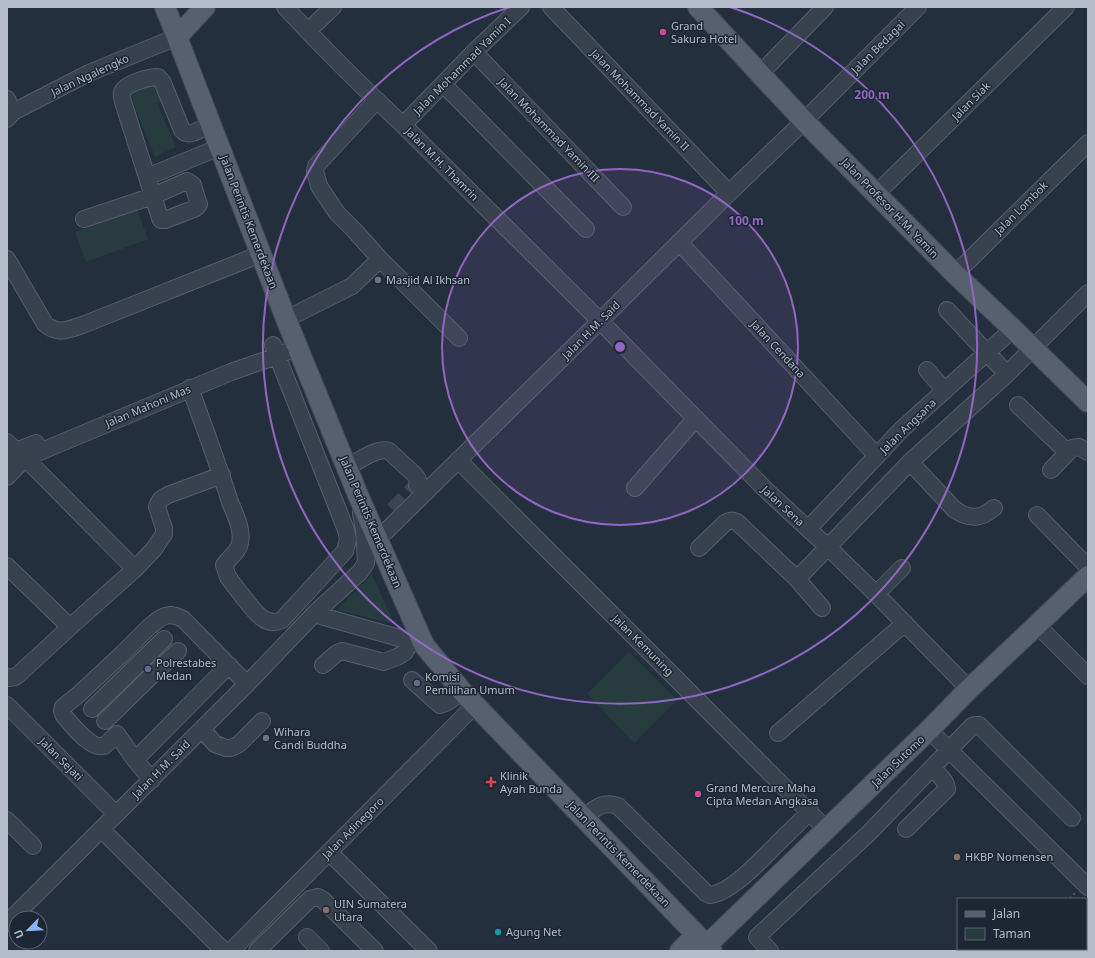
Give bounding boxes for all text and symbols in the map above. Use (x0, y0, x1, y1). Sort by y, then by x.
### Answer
street label: Jalan Mohammad Yamin I (409, 13, 514, 118)
street label: Jalan Bedagai (847, 17, 908, 77)
place label: Grand Sakura Hotel (671, 18, 737, 46)
marker: Grand Sakura Hotel (658, 27, 668, 37)
street label: Jalan Mohammad Yamin II (587, 45, 693, 154)
street label: Jalan Ngalengko (48, 50, 131, 100)
street label: Jalan Mohammad Yamin III (495, 74, 603, 185)
street label: Jalan Siak (947, 78, 993, 124)
text: 200 m (854, 86, 890, 103)
street label: Jalan M.H. Thamrin (402, 123, 482, 204)
street label: Jalan Perintis Kemerdekaan (217, 152, 282, 291)
street label: Jalan Profesor H.M. Yamin (838, 154, 942, 261)
street label: Jalan Lombok (990, 178, 1051, 238)
text: 100 m (728, 212, 764, 229)
place label: Masjid Al Ikhsan (386, 272, 470, 287)
marker: Masjid Al Ikhsan (373, 275, 383, 285)
street label: Jalan H.M. Said (558, 297, 623, 363)
street label: Jalan Cendana (747, 316, 809, 381)
centre of rings (613, 340, 627, 354)
street label: Jalan Mahoni Mas (102, 381, 193, 431)
street label: Jalan Angsana (876, 395, 939, 457)
street label: Jalan Perintis Kemerdekaan (336, 453, 406, 590)
street label: Jalan Sena (758, 481, 808, 529)
street label: Jalan Kemuning (609, 610, 677, 679)
place label: Polrestabes Medan (156, 655, 216, 683)
marker: Polrestabes Medan (143, 664, 153, 674)
place label: Komisi Pemilihan Umum (425, 669, 515, 697)
marker: Komisi Pemilihan Umum (412, 678, 422, 688)
place label: Wihara Candi Buddha (274, 724, 347, 752)
street label: Jalan Sutomo (867, 731, 928, 790)
street label: Jalan Sejati (36, 733, 86, 784)
marker: Wihara Candi Buddha (261, 733, 271, 743)
street label: Jalan H.M. Said (128, 736, 193, 802)
place label: Klinik Ayah Bunda (500, 768, 562, 796)
marker: Klinik Ayah Bunda (485, 776, 497, 788)
place label: Grand Mercure Maha Cipta Medan Angkasa (706, 780, 818, 808)
marker: Grand Mercure Maha Cipta Medan Angkasa (693, 789, 703, 799)
street label: Jalan Adinegoro (318, 793, 387, 863)
street label: Jalan Perintis Kemerdekaan (564, 797, 674, 910)
place label: HKBP Nomensen (965, 849, 1053, 864)
marker: HKBP Nomensen (952, 852, 962, 862)
place label: UIN Sumatera Utara (334, 896, 407, 924)
legend (957, 898, 1087, 950)
marker: UIN Sumatera Utara (321, 905, 331, 915)
text: Jalan (992, 905, 1020, 922)
north arrow (8, 910, 48, 950)
place label: Agung Net (506, 924, 562, 939)
text: Taman (993, 925, 1031, 942)
text: U (10, 927, 27, 941)
marker: Agung Net (493, 927, 503, 937)

